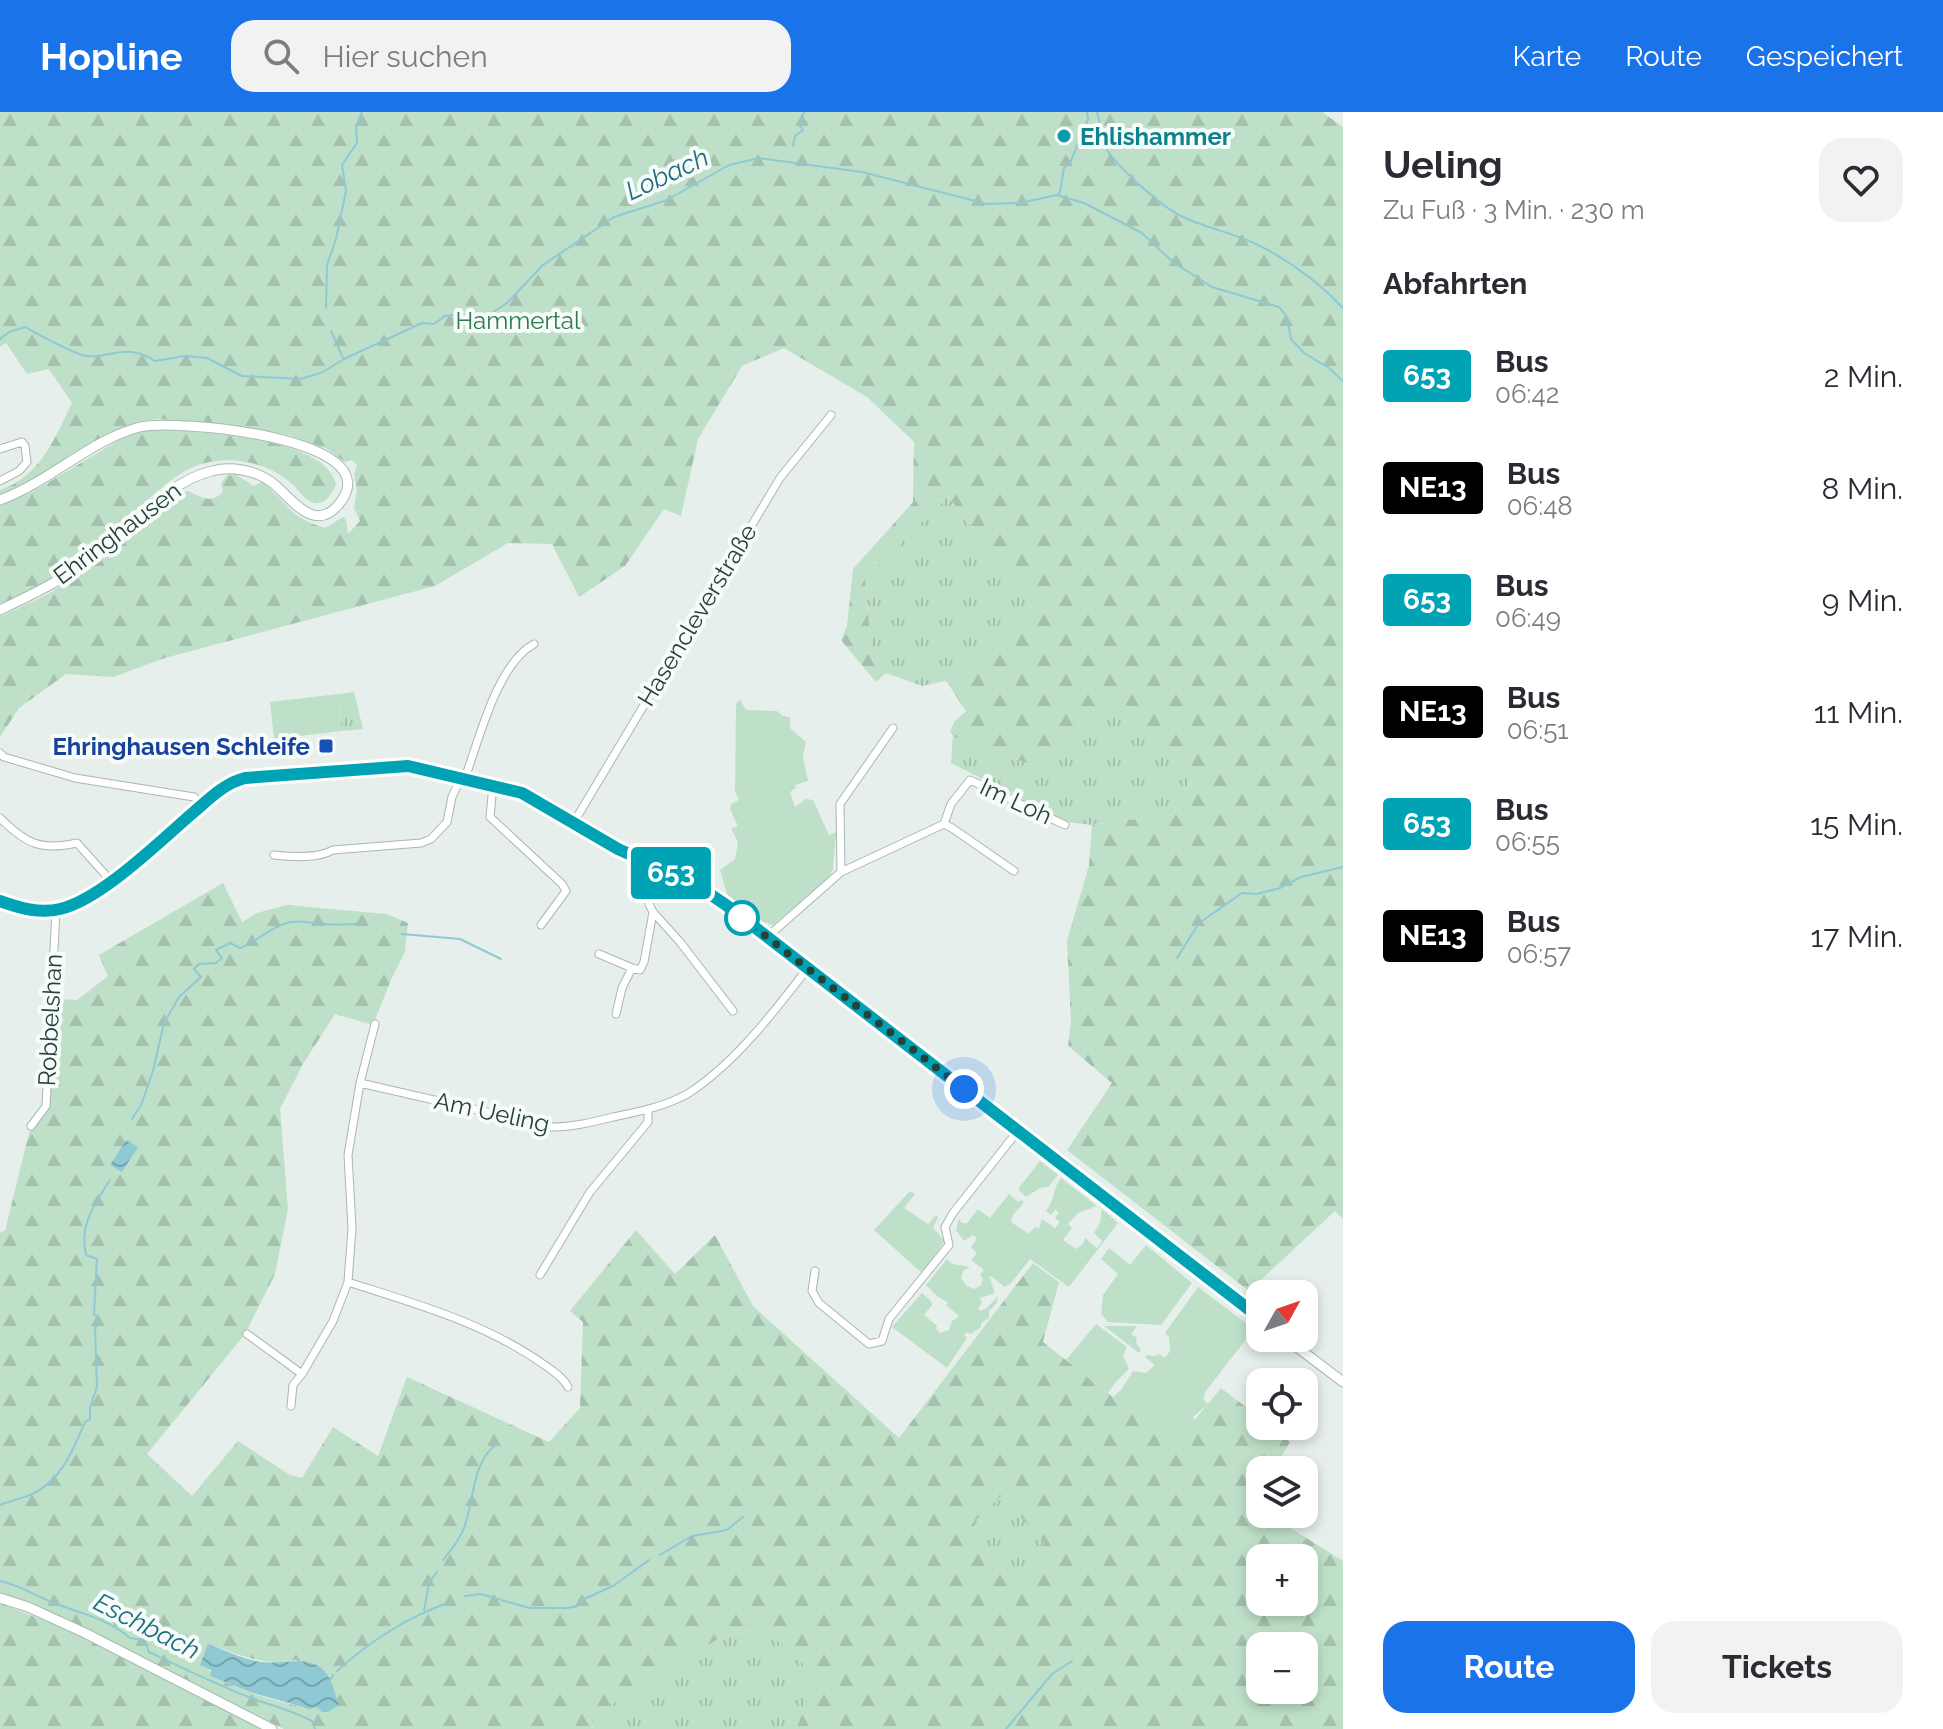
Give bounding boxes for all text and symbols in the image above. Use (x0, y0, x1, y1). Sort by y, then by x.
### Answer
search box (231, 20, 791, 92)
text: Hopline (40, 34, 183, 79)
icon: search (259, 34, 303, 78)
text: Hier suchen (323, 39, 488, 74)
text: Karte (1512, 40, 1581, 73)
text: Route (1625, 40, 1702, 73)
text: Gespeichert (1746, 40, 1903, 73)
place label: Ehlishammer (1080, 122, 1231, 151)
marker: Ehlishammer (1055, 127, 1073, 145)
button: heart (1819, 138, 1903, 222)
water label: Lobach (621, 142, 713, 206)
text: Ueling (1383, 142, 1503, 187)
text: Zu Fuß · 3 Min. · 230 m (1383, 195, 1645, 225)
text: Abfahrten (1383, 266, 1527, 301)
park label: Hammertal (456, 306, 581, 335)
text: Bus (1495, 344, 1549, 379)
text: 653 (1403, 359, 1451, 392)
text: 2 Min. (1824, 359, 1903, 394)
text: 06:42 (1495, 379, 1559, 409)
text: Bus (1507, 456, 1560, 491)
text: NE13 (1399, 471, 1467, 504)
text: 8 Min. (1822, 471, 1903, 506)
street label: Ehringhausen (48, 476, 186, 590)
text: 06:48 (1507, 491, 1573, 521)
street label: Hasencleverstraße (631, 519, 763, 711)
text: Bus (1495, 568, 1549, 603)
text: 653 (1403, 583, 1451, 616)
text: 9 Min. (1822, 583, 1903, 618)
text: 06:49 (1495, 603, 1561, 633)
text: Bus (1507, 680, 1560, 715)
text: NE13 (1399, 695, 1467, 728)
text: 11 Min. (1814, 695, 1903, 730)
text: 06:51 (1507, 715, 1568, 745)
place label: Ehringhausen Schleife (52, 732, 310, 761)
marker: Ehringhausen Schleife (317, 737, 335, 755)
street label: Im Loh (975, 772, 1057, 830)
text: Bus (1495, 792, 1549, 827)
text: 653 (1403, 807, 1451, 840)
text: 15 Min. (1810, 807, 1903, 842)
text: 06:55 (1495, 827, 1560, 857)
line badge: 653 (625, 847, 717, 899)
text: 653 (647, 856, 695, 889)
unlabelled marker (725, 901, 759, 935)
text: Bus (1507, 904, 1560, 939)
text: NE13 (1399, 919, 1467, 952)
text: 17 Min. (1811, 919, 1903, 954)
text: 06:57 (1507, 939, 1571, 969)
street label: Robbelshan (32, 953, 68, 1087)
your location (944, 1069, 984, 1109)
street label: Am Ueling (432, 1086, 552, 1138)
north arrow (1246, 1280, 1318, 1352)
map controls (1246, 1280, 1318, 1704)
button: locate (1246, 1368, 1318, 1440)
button: layers (1246, 1456, 1318, 1528)
button: + (1246, 1544, 1318, 1616)
water label: Eschbach (89, 1587, 205, 1665)
button: Route (1383, 1621, 1635, 1713)
button: Tickets (1651, 1621, 1903, 1713)
button: − (1246, 1632, 1318, 1704)

